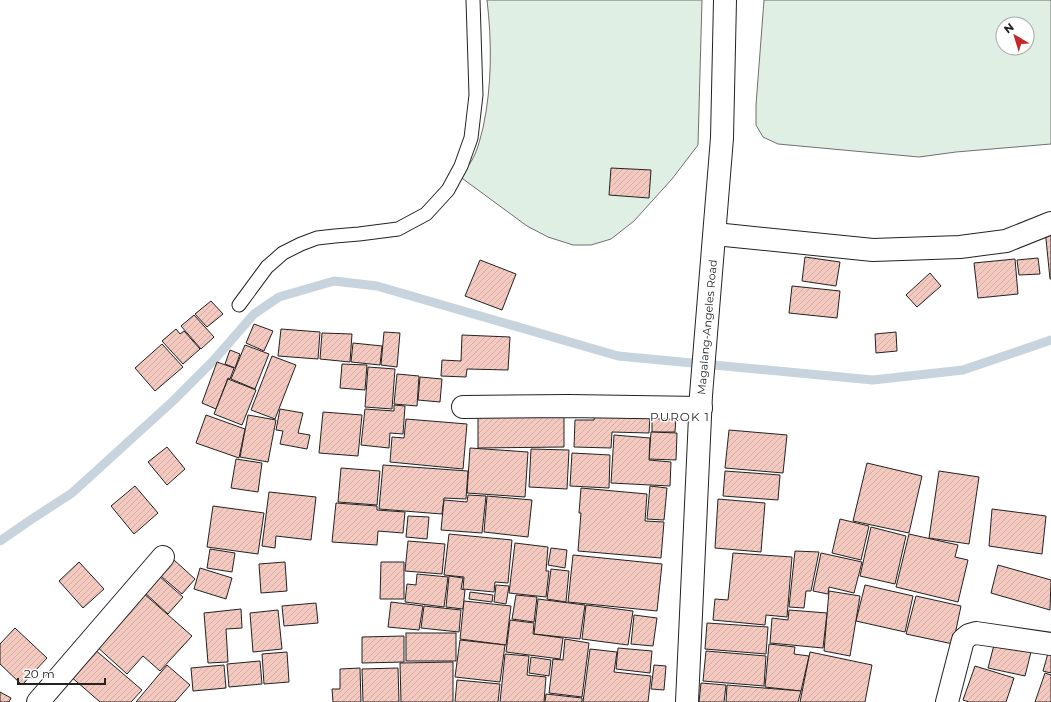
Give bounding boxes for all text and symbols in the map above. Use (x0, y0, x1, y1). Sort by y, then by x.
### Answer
north arrow (995, 16, 1035, 56)
text: N (1001, 20, 1017, 36)
street label: Magalang-Angeles Road (694, 259, 720, 395)
district label: PUROK 1 (650, 409, 710, 424)
scale bar (18, 660, 105, 686)
text: 20 m (24, 666, 55, 681)

